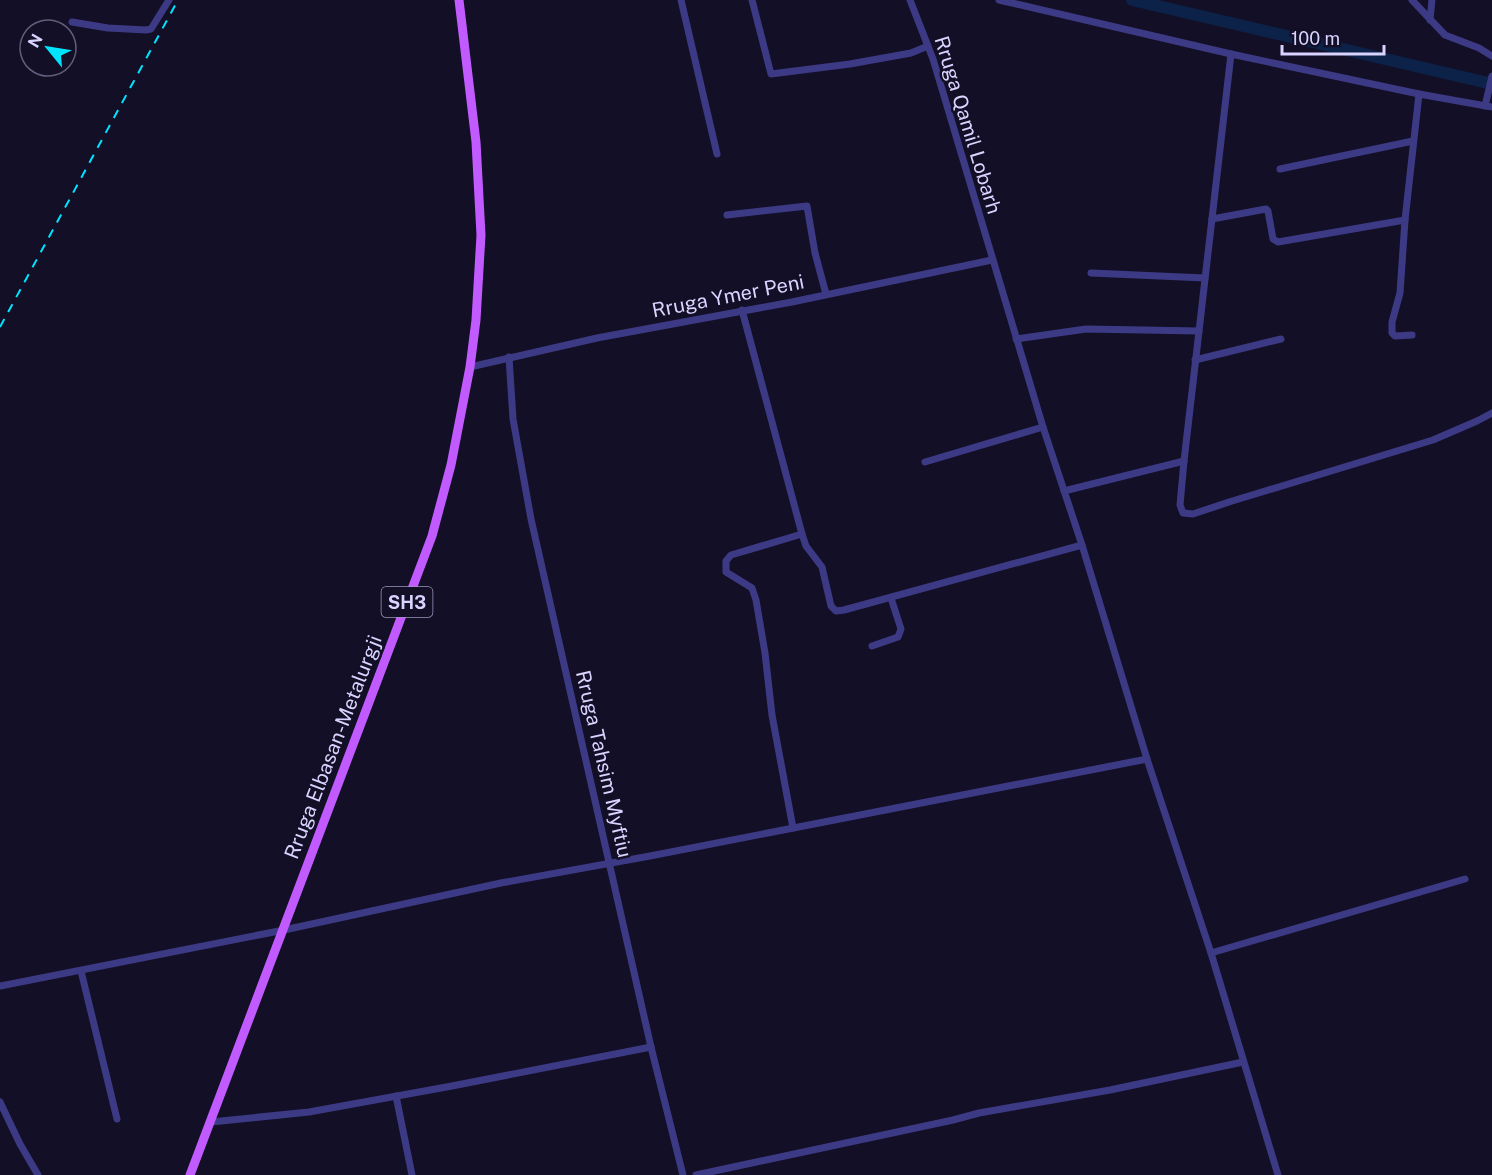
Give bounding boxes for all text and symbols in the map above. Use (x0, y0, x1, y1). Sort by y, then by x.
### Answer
north arrow (18, 18, 78, 78)
scale bar (1282, 18, 1384, 56)
text: 100 m (1291, 28, 1340, 49)
text: N (24, 31, 47, 51)
street label: Rruga Qamil Lobarh (930, 33, 1006, 217)
street label: Rruga Ymer Peni (650, 269, 806, 323)
road number: SH3 (382, 587, 432, 617)
street label: Rruga Elbasan-Metalurgji (279, 632, 387, 862)
street label: Rruga Tahsim Myftiu (571, 668, 637, 860)

